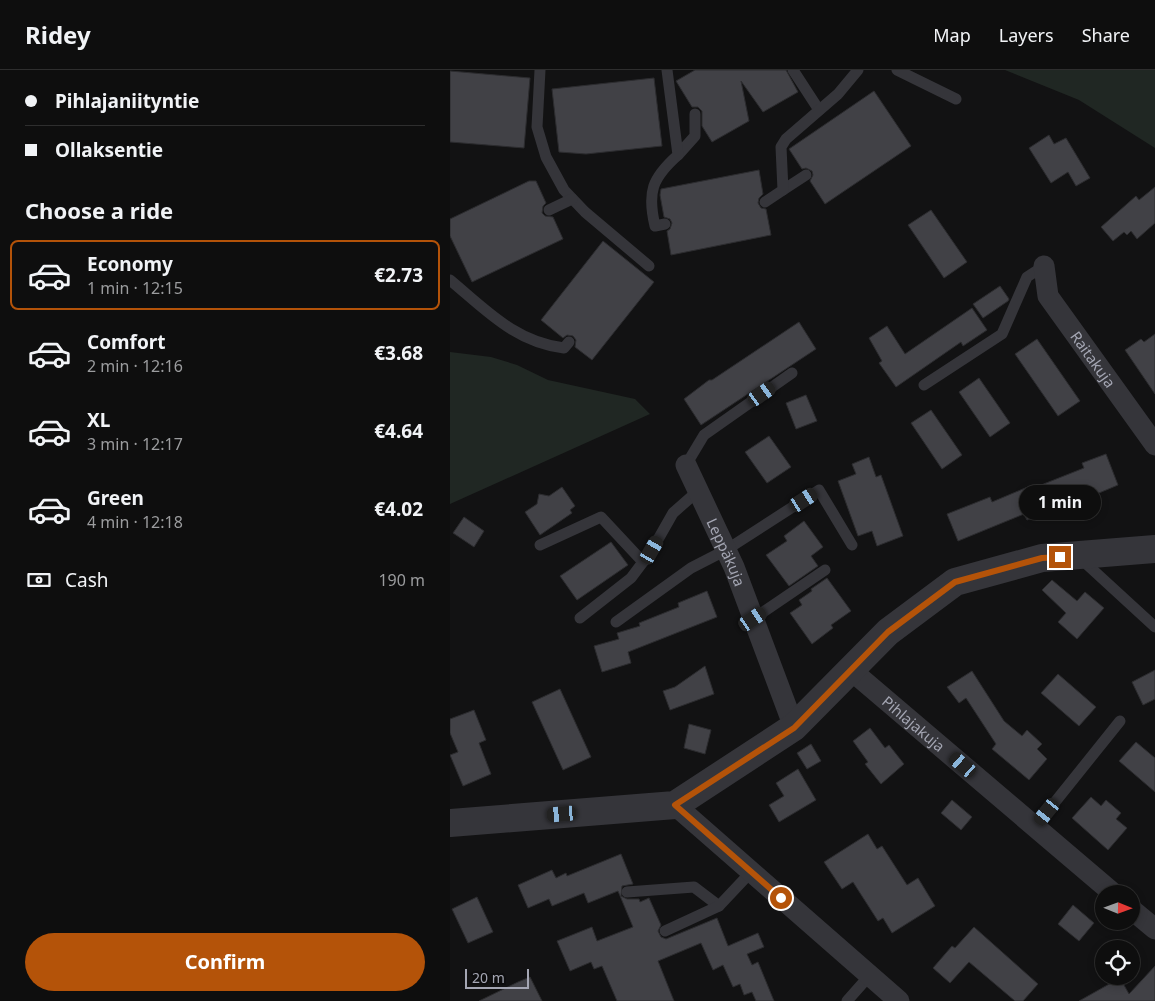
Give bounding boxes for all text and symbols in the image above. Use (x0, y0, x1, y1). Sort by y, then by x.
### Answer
text: Ridey (25, 18, 91, 51)
text: Map (933, 23, 971, 47)
text: Layers (999, 23, 1054, 47)
text: Share (1082, 23, 1130, 47)
text: Pihlajaniityntie (55, 88, 199, 114)
text: Ollaksentie (55, 137, 163, 163)
text: Choose a ride (25, 195, 173, 225)
text: Economy (87, 251, 173, 277)
icon: car (27, 253, 72, 298)
text: €2.73 (374, 262, 423, 288)
text: 1 min · 12:15 (87, 277, 183, 299)
street label: Raitakuja (1066, 327, 1120, 391)
text: Comfort (87, 329, 166, 355)
icon: car (27, 331, 72, 376)
text: €3.68 (374, 340, 423, 366)
text: 2 min · 12:16 (87, 355, 183, 377)
car (745, 379, 778, 409)
text: XL (87, 407, 110, 433)
icon: car (27, 409, 72, 454)
text: €4.64 (374, 418, 423, 444)
text: 3 min · 12:17 (87, 433, 183, 455)
callout: 1 min (1019, 484, 1101, 520)
text: Green (87, 485, 144, 511)
car (787, 486, 820, 514)
icon: car (27, 487, 72, 532)
text: 1 min (1038, 491, 1082, 513)
text: €4.02 (374, 496, 423, 522)
text: 4 min · 12:18 (87, 511, 183, 533)
street label: Leppäkuja (702, 515, 750, 589)
car (638, 533, 665, 567)
route end (1049, 546, 1071, 568)
icon: cash (25, 566, 53, 594)
text: Cash (65, 567, 109, 593)
text: 190 m (378, 569, 425, 591)
car (736, 604, 769, 634)
street label: Pihlajakuja (878, 691, 949, 756)
car (946, 749, 979, 781)
car (1031, 796, 1062, 828)
car (546, 805, 577, 823)
north arrow (1095, 885, 1140, 930)
map controls (1095, 885, 1140, 985)
route start (770, 887, 792, 909)
button: Confirm (25, 933, 425, 991)
button: locate (1095, 940, 1140, 985)
scale bar (465, 966, 529, 989)
text: 20 m (472, 968, 505, 987)

